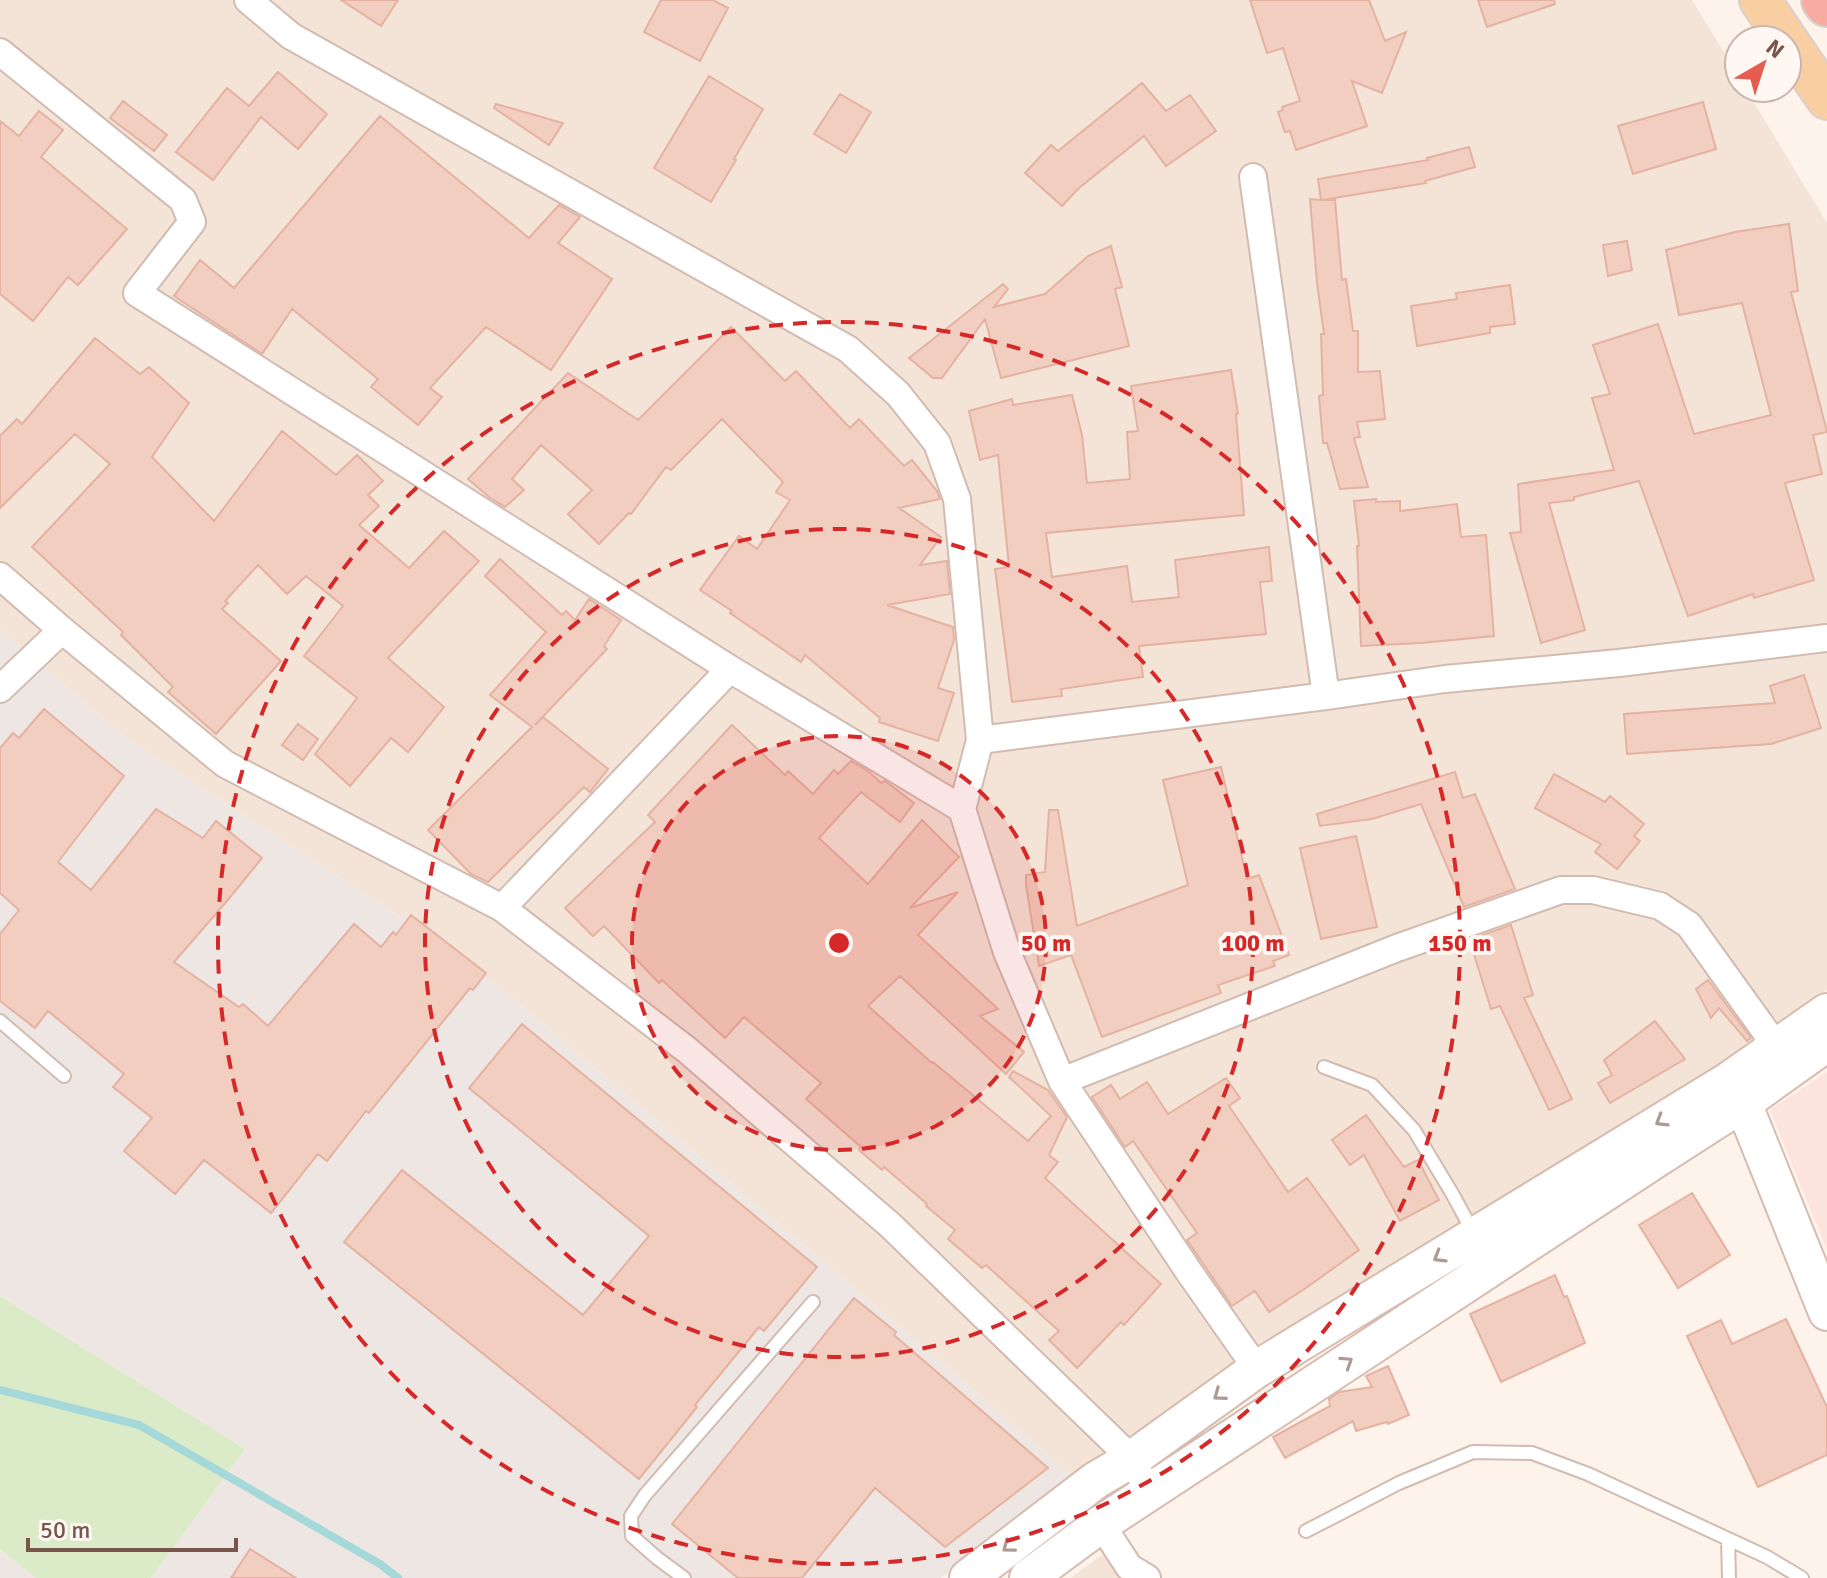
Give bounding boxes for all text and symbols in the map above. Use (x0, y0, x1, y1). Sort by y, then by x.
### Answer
north arrow (1723, 24, 1803, 104)
text: N (1761, 34, 1790, 64)
text: 50 m (1021, 928, 1071, 958)
text: 100 m (1221, 928, 1285, 958)
text: 150 m (1428, 928, 1492, 958)
centre of rings (825, 929, 853, 957)
one-way arrow (1655, 1112, 1670, 1127)
one-way arrow (1433, 1247, 1448, 1263)
one-way arrow (1339, 1356, 1353, 1371)
one-way arrow (1214, 1386, 1228, 1400)
scale bar (28, 1502, 236, 1552)
text: 50 m (40, 1515, 90, 1545)
one-way arrow (1002, 1537, 1017, 1552)

